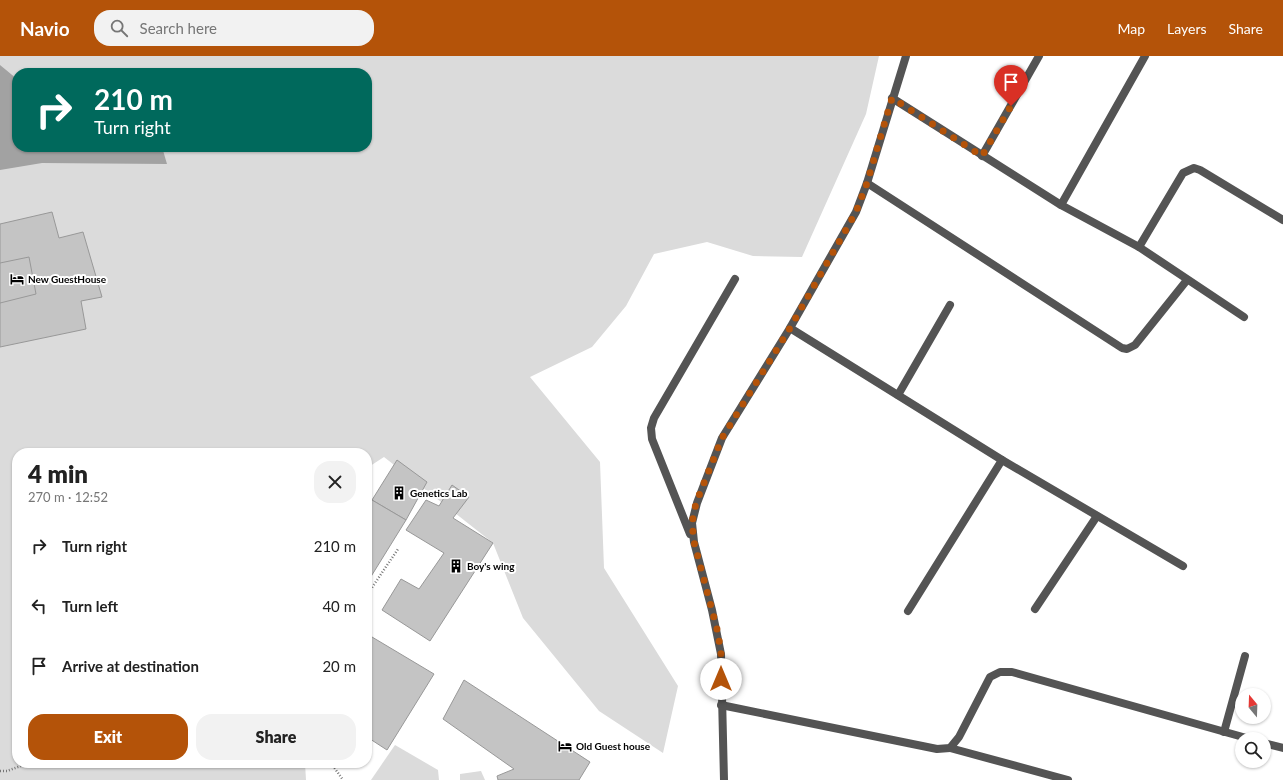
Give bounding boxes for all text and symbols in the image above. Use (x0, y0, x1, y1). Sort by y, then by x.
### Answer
search box (94, 10, 374, 46)
text: Navio (20, 17, 70, 40)
icon: search (108, 17, 130, 39)
text: Search here (140, 19, 217, 37)
text: Map (1117, 20, 1145, 37)
text: Layers (1167, 20, 1207, 37)
text: Share (1229, 20, 1263, 37)
pin (994, 65, 1028, 106)
icon: arrive (1000, 71, 1022, 93)
text: 210 m (94, 82, 173, 116)
icon: right (28, 84, 80, 136)
text: Turn right (94, 116, 171, 138)
hotel icon: New GuestHouse (9, 271, 25, 287)
place label: New GuestHouse (28, 273, 107, 285)
text: 4 min (28, 459, 88, 488)
button: close (314, 461, 356, 503)
building icon: Genetics Lab (391, 485, 407, 501)
place label: Genetics Lab (410, 487, 468, 499)
text: 270 m · 12:52 (28, 489, 108, 505)
icon: right (28, 535, 50, 557)
text: Turn right (62, 537, 127, 555)
text: 210 m (314, 537, 356, 555)
building icon: Boy's wing (448, 558, 464, 574)
place label: Boy's wing (467, 560, 515, 572)
icon: left (28, 595, 50, 617)
text: Turn left (62, 597, 118, 615)
text: 40 m (322, 597, 356, 615)
icon: arrive (28, 655, 50, 677)
text: Arrive at destination (62, 657, 199, 675)
text: 20 m (322, 657, 356, 675)
position arrow (700, 658, 742, 700)
north arrow (1235, 688, 1271, 724)
map controls (1235, 688, 1271, 768)
button: Exit (28, 714, 188, 760)
button: Share (196, 714, 356, 760)
button: search (1235, 732, 1271, 768)
hotel icon: Old Guest house (557, 738, 573, 754)
place label: Old Guest house (576, 740, 651, 752)

